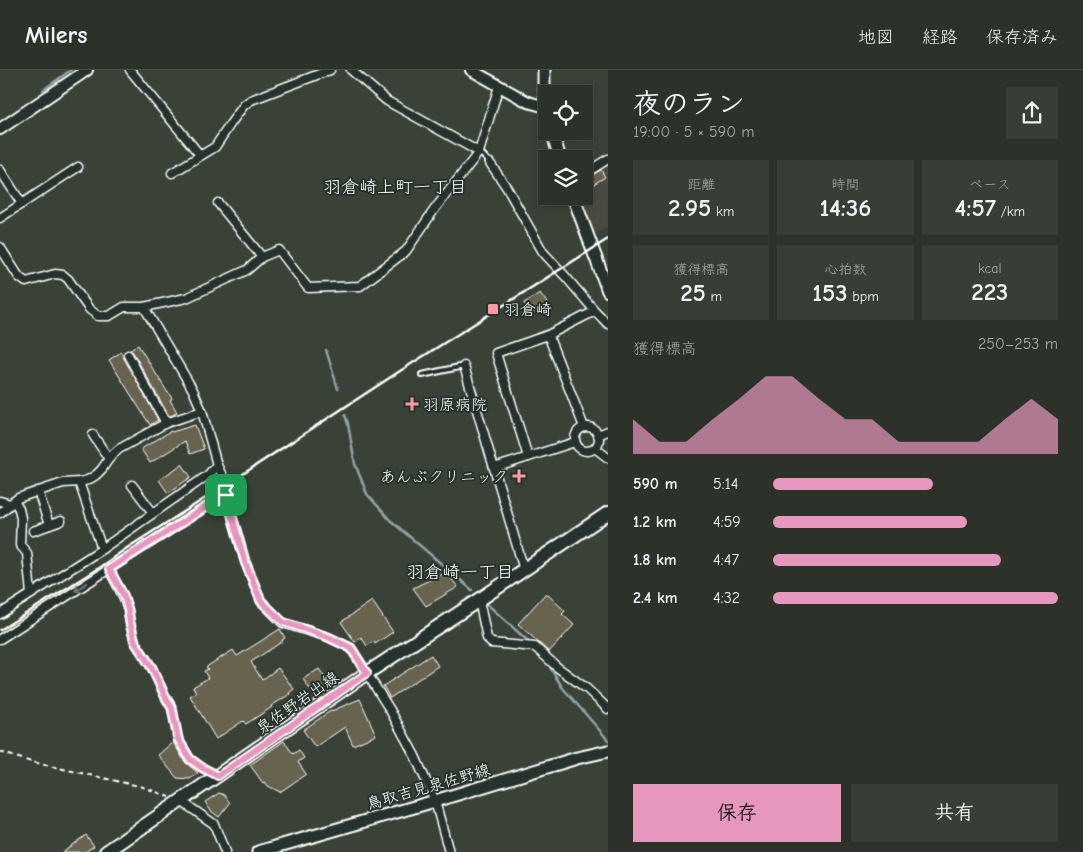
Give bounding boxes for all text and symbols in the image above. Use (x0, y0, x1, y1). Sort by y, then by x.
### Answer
text: Milers (25, 21, 88, 49)
text: 地図 (858, 27, 894, 48)
text: 経路 (922, 27, 958, 48)
text: 保存済み (986, 27, 1058, 48)
map controls (538, 85, 593, 205)
button: locate (538, 85, 593, 140)
button: share (1006, 87, 1058, 139)
text: 夜のラン (633, 88, 745, 120)
text: 19:00 · 5 × 590 m (633, 123, 755, 141)
button: layers (538, 150, 593, 205)
text: 距離 (687, 176, 715, 193)
text: 時間 (831, 176, 859, 193)
text: ペース (969, 176, 1010, 193)
district label: 羽倉崎上町一丁目 (323, 177, 467, 198)
text: 2.95 (668, 193, 711, 222)
text: 14:36 (820, 193, 871, 222)
text: 4:57 (955, 193, 996, 222)
text: km (711, 203, 734, 220)
text: /km (996, 203, 1025, 220)
text: kcal (978, 260, 1002, 277)
text: 獲得標高 (673, 261, 729, 278)
text: 心拍数 (824, 261, 866, 278)
text: 223 (971, 277, 1008, 306)
text: 25 (680, 278, 706, 307)
text: 153 (812, 278, 848, 307)
text: m (706, 288, 722, 305)
text: bpm (848, 288, 879, 305)
place label: 羽倉崎 (504, 301, 552, 319)
marker: 羽倉崎 (486, 302, 500, 316)
text: 250–253 m (978, 335, 1058, 353)
text: 獲得標高 (633, 340, 697, 358)
place label: 羽原病院 (423, 396, 487, 414)
marker: 羽原病院 (405, 397, 419, 411)
place label: あんぶクリニック (380, 468, 508, 486)
marker: あんぶクリニック (512, 469, 526, 483)
pin (205, 474, 247, 516)
text: 590 m (633, 475, 677, 493)
text: 5:14 (713, 475, 739, 493)
icon: arrive (212, 481, 240, 509)
text: 1.2 km (633, 513, 676, 531)
text: 4:59 (713, 513, 741, 531)
text: 1.8 km (633, 551, 677, 569)
text: 4:47 (713, 551, 739, 569)
district label: 羽倉崎一丁目 (406, 562, 514, 583)
one-way arrow (75, 582, 89, 592)
text: 2.4 km (633, 589, 678, 607)
text: 4:32 (713, 589, 740, 607)
street label: 泉佐野岩出線 (253, 668, 342, 738)
street label: 鳥取吉見泉佐野線 (364, 761, 492, 813)
button: 保存 (633, 784, 841, 842)
button: 共有 (851, 784, 1058, 842)

